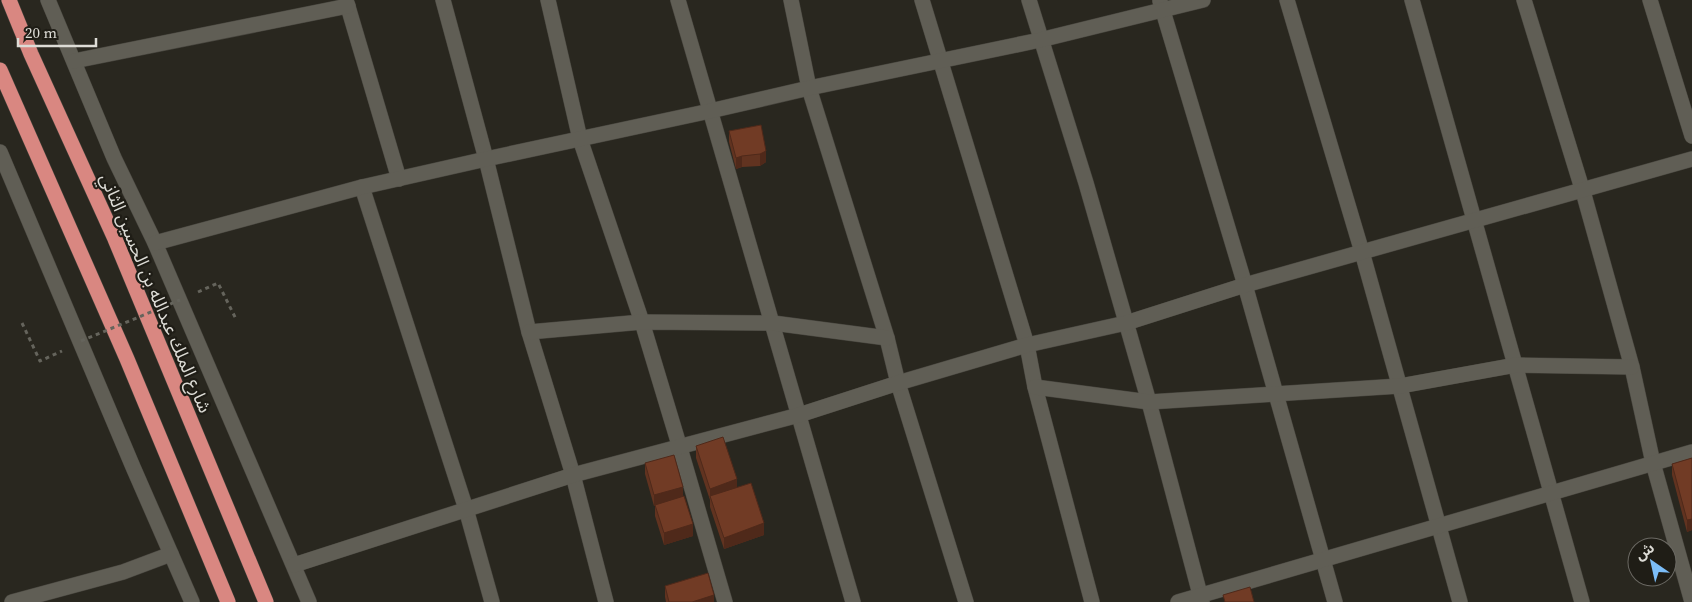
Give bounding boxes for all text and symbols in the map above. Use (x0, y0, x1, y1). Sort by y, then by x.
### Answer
scale bar (18, 15, 95, 47)
text: 20 m (25, 22, 57, 43)
street label: شارع الملك عبدالله بن الحسين الثاني (92, 169, 218, 417)
north arrow (1627, 537, 1677, 587)
text: ش (1631, 538, 1658, 565)

